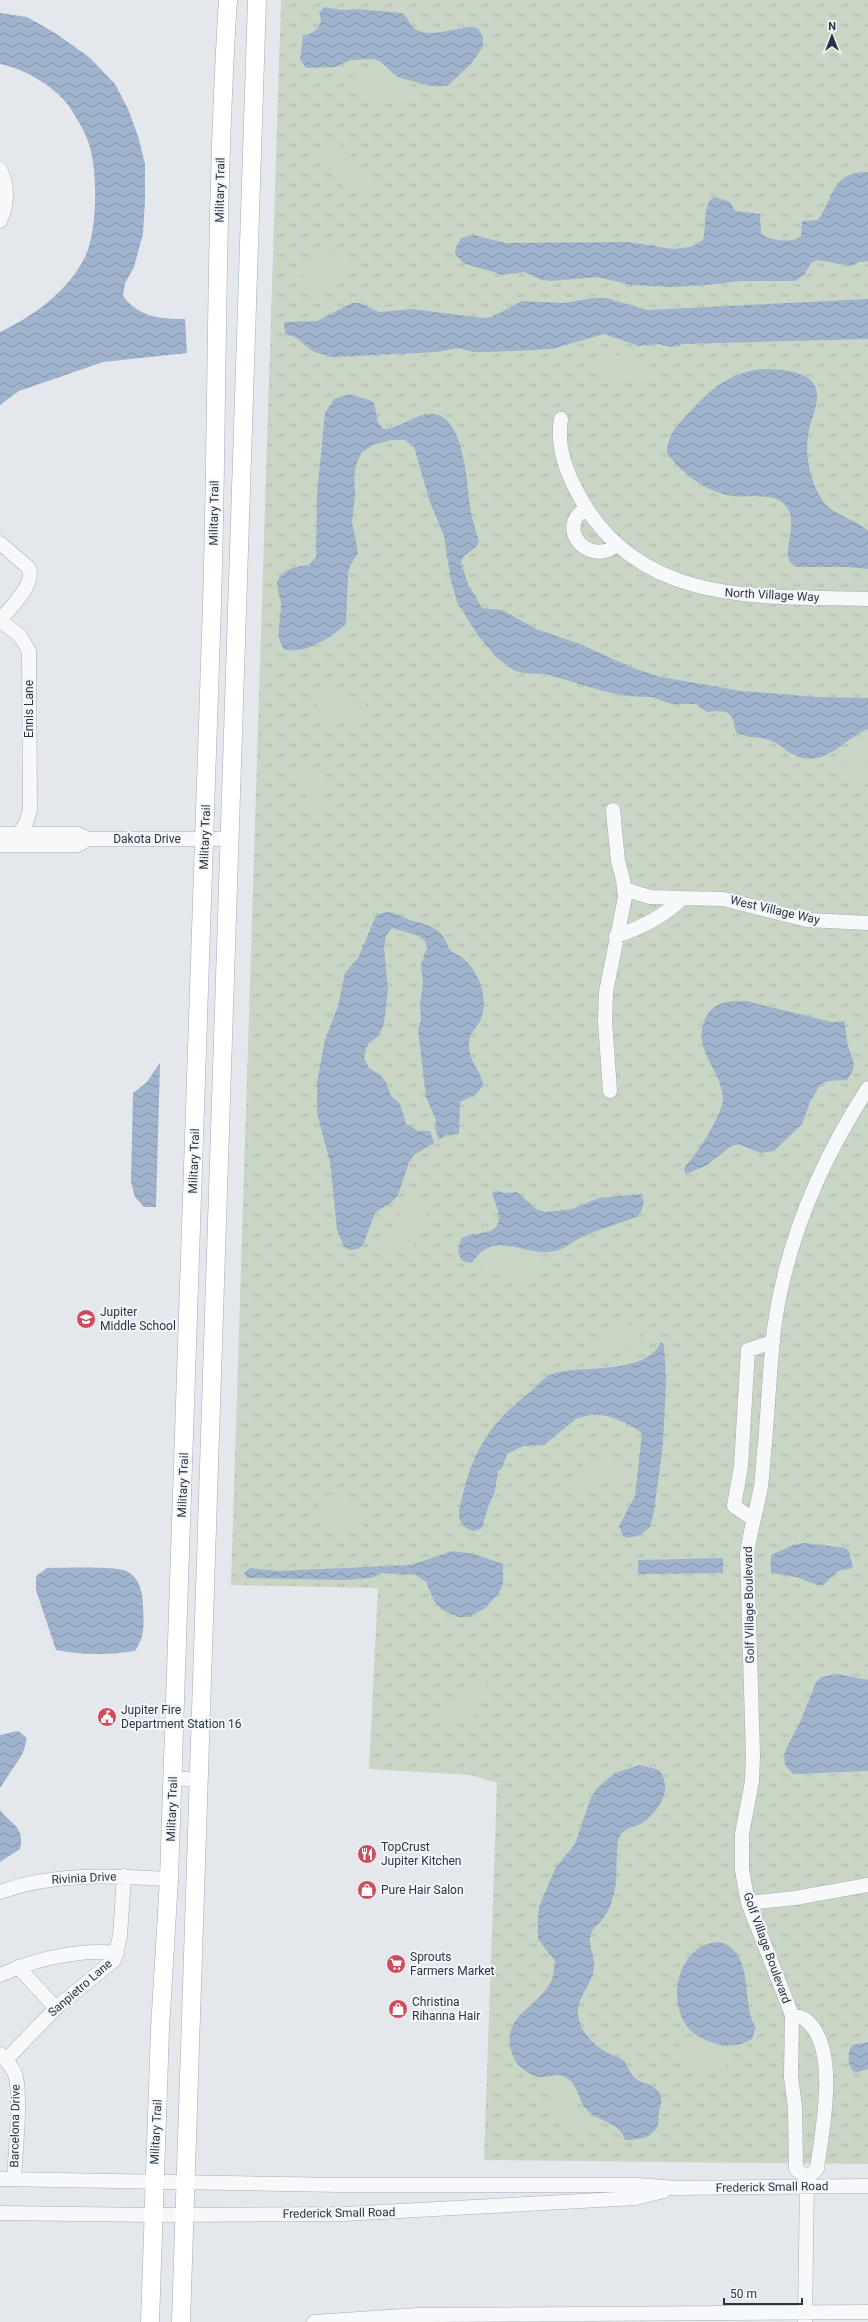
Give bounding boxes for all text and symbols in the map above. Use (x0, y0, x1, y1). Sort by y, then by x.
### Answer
north arrow (812, 16, 852, 56)
text: N (828, 20, 836, 33)
street label: Military Trail (212, 157, 228, 223)
street label: Military Trail (206, 480, 222, 546)
street label: North Village Way (724, 586, 820, 604)
street label: Ennis Lane (22, 680, 36, 738)
street label: Military Trail (197, 804, 213, 870)
street label: Dakota Drive (113, 832, 181, 846)
street label: West Village Way (729, 893, 821, 927)
street label: Military Trail (186, 1128, 202, 1194)
place label: Jupiter Middle School (100, 1305, 176, 1333)
school or university icon: Jupiter Middle School (75, 1308, 97, 1330)
street label: Military Trail (175, 1452, 191, 1518)
street label: Golf Village Boulevard (741, 1546, 757, 1664)
place label: Jupiter Fire Department Station 16 (121, 1703, 242, 1731)
public building icon: Jupiter Fire Department Station 16 (96, 1706, 118, 1728)
street label: Military Trail (164, 1776, 180, 1842)
place label: TopCrust Jupiter Kitchen (381, 1840, 461, 1868)
restaurant icon: TopCrust Jupiter Kitchen (356, 1843, 378, 1865)
street label: Rivinia Drive (51, 1869, 117, 1887)
shop icon: Pure Hair Salon (356, 1879, 378, 1901)
place label: Pure Hair Salon (381, 1883, 464, 1897)
street label: Golf Village Boulevard (740, 1891, 794, 2005)
place label: Sprouts Farmers Market (410, 1950, 495, 1978)
supermarket icon: Sprouts Farmers Market (385, 1953, 407, 1975)
street label: Sanpietro Lane (45, 1956, 115, 2020)
place label: Christina Rihanna Hair (412, 1995, 480, 2023)
shop icon: Christina Rihanna Hair (387, 1998, 409, 2020)
street label: Barcelona Drive (7, 2084, 23, 2168)
street label: Military Trail (147, 2099, 165, 2165)
street label: Frederick Small Road (715, 2179, 829, 2195)
street label: Frederick Small Road (282, 2205, 396, 2221)
scale bar (724, 2280, 802, 2306)
text: 50 m (730, 2287, 757, 2301)

